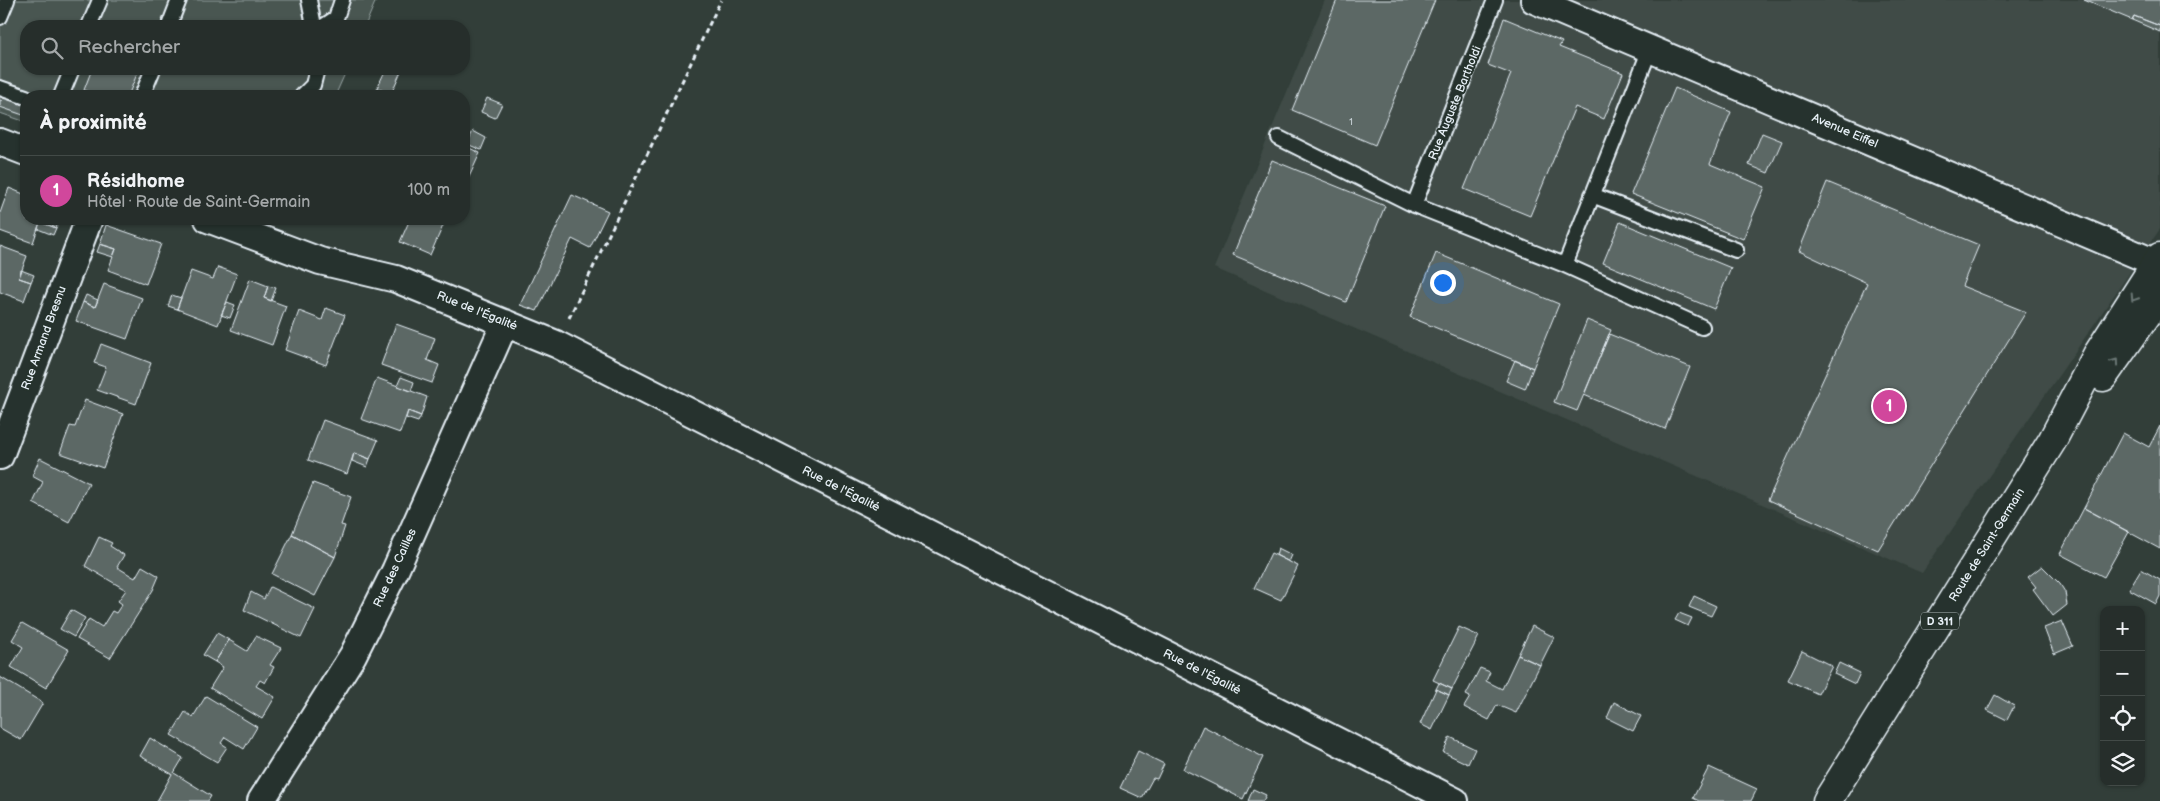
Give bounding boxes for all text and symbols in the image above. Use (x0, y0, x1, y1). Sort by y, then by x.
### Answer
search box (20, 20, 470, 75)
icon: search (38, 34, 66, 62)
text: Rechercher (78, 36, 180, 59)
street label: Rue Auguste Bartholdi (1425, 44, 1485, 162)
text: À proximité (40, 110, 147, 135)
street label: Avenue Eiffel (1810, 110, 1880, 152)
house number: 1 (1349, 116, 1353, 128)
text: Résidhome (87, 170, 185, 193)
text: 1 (53, 181, 59, 200)
text: 100 m (407, 181, 450, 200)
text: Hôtel · Route de Saint-Germain (87, 193, 310, 212)
your location (1430, 270, 1456, 296)
street label: Rue Armand Bresnu (18, 284, 70, 392)
street label: Rue de l'Égalité (435, 287, 520, 334)
one-way arrow (2130, 293, 2140, 302)
one-way arrow (2109, 358, 2118, 368)
pin: 1 (1873, 387, 1905, 425)
street label: Rue de l'Égalité (799, 462, 883, 515)
street label: Route de Saint-Germain (1946, 485, 2028, 605)
street label: Rue des Cailles (370, 526, 420, 610)
map controls (2100, 606, 2145, 786)
button: + (2100, 606, 2145, 651)
road number: D 311 (1921, 612, 1959, 630)
street label: Rue de l'Égalité (1160, 645, 1244, 698)
button: − (2100, 651, 2145, 696)
button: locate (2100, 696, 2145, 741)
button: layers (2100, 741, 2145, 786)

